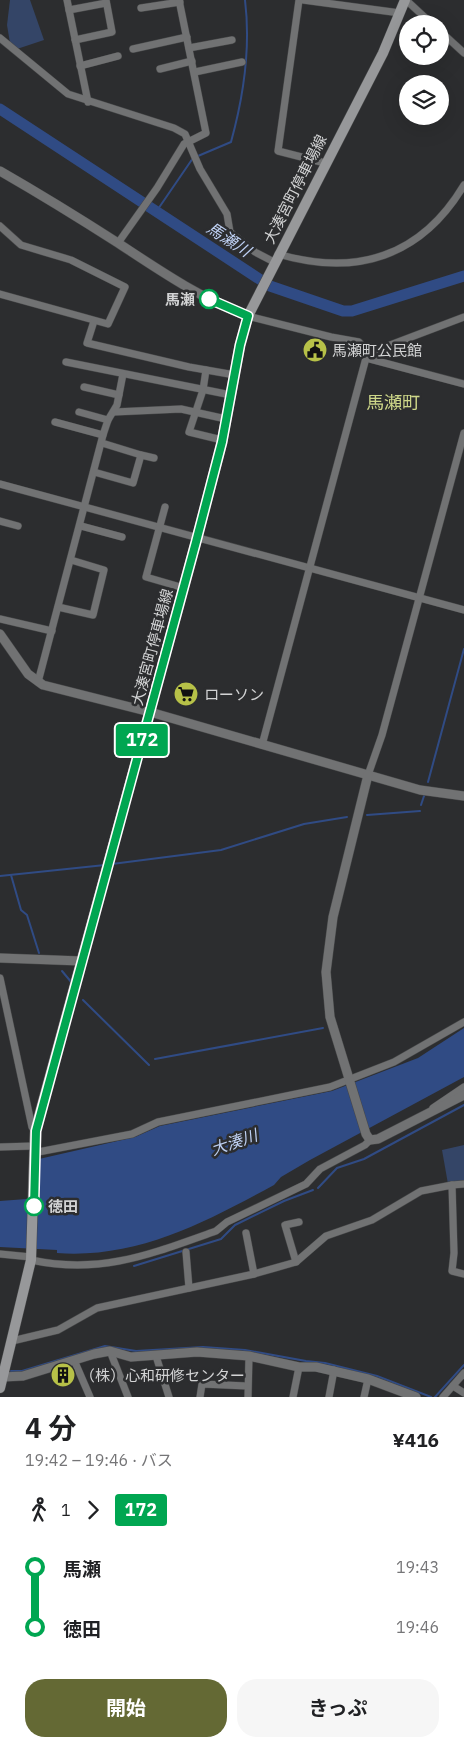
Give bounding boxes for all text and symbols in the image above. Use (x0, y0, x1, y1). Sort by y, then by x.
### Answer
map controls (399, 15, 449, 125)
button: locate (399, 15, 449, 65)
button: layers (399, 75, 449, 125)
street label: 大湊宮町停車場線 (259, 131, 331, 247)
water label: 馬瀬川 (203, 218, 256, 262)
marker: 馬瀬 (199, 289, 219, 309)
place label: 馬瀬 (165, 290, 195, 309)
public building icon: 馬瀬町公民館 (302, 337, 328, 363)
place label: 馬瀬町公民館 (332, 341, 422, 360)
district label: 馬瀬町 (366, 391, 420, 414)
street label: 大湊宮町停車場線 (127, 587, 177, 707)
supermarket icon: ローソン (173, 681, 199, 707)
place label: ローソン (204, 685, 264, 704)
line badge: 172 (113, 724, 171, 756)
text: 172 (126, 728, 158, 751)
water label: 大湊川 (208, 1124, 262, 1159)
marker: 徳田 (24, 1196, 44, 1216)
place label: 徳田 (48, 1197, 78, 1216)
building icon: （株）心和研修センター (50, 1362, 76, 1388)
place label: （株）心和研修センター (80, 1366, 245, 1385)
text: 4 分 (25, 1409, 76, 1446)
text: ¥416 (392, 1428, 439, 1452)
text: 19:42 – 19:46 · バス (25, 1450, 173, 1470)
icon: walk (25, 1496, 53, 1524)
icon: forward (79, 1496, 107, 1524)
text: 172 (125, 1498, 157, 1521)
text: 1 (61, 1500, 71, 1520)
text: 馬瀬 (63, 1557, 101, 1581)
text: 19:43 (396, 1557, 439, 1577)
text: 徳田 (63, 1617, 101, 1641)
text: 19:46 (396, 1617, 439, 1637)
button: 開始 (25, 1679, 227, 1737)
button: きっぷ (237, 1679, 439, 1737)

